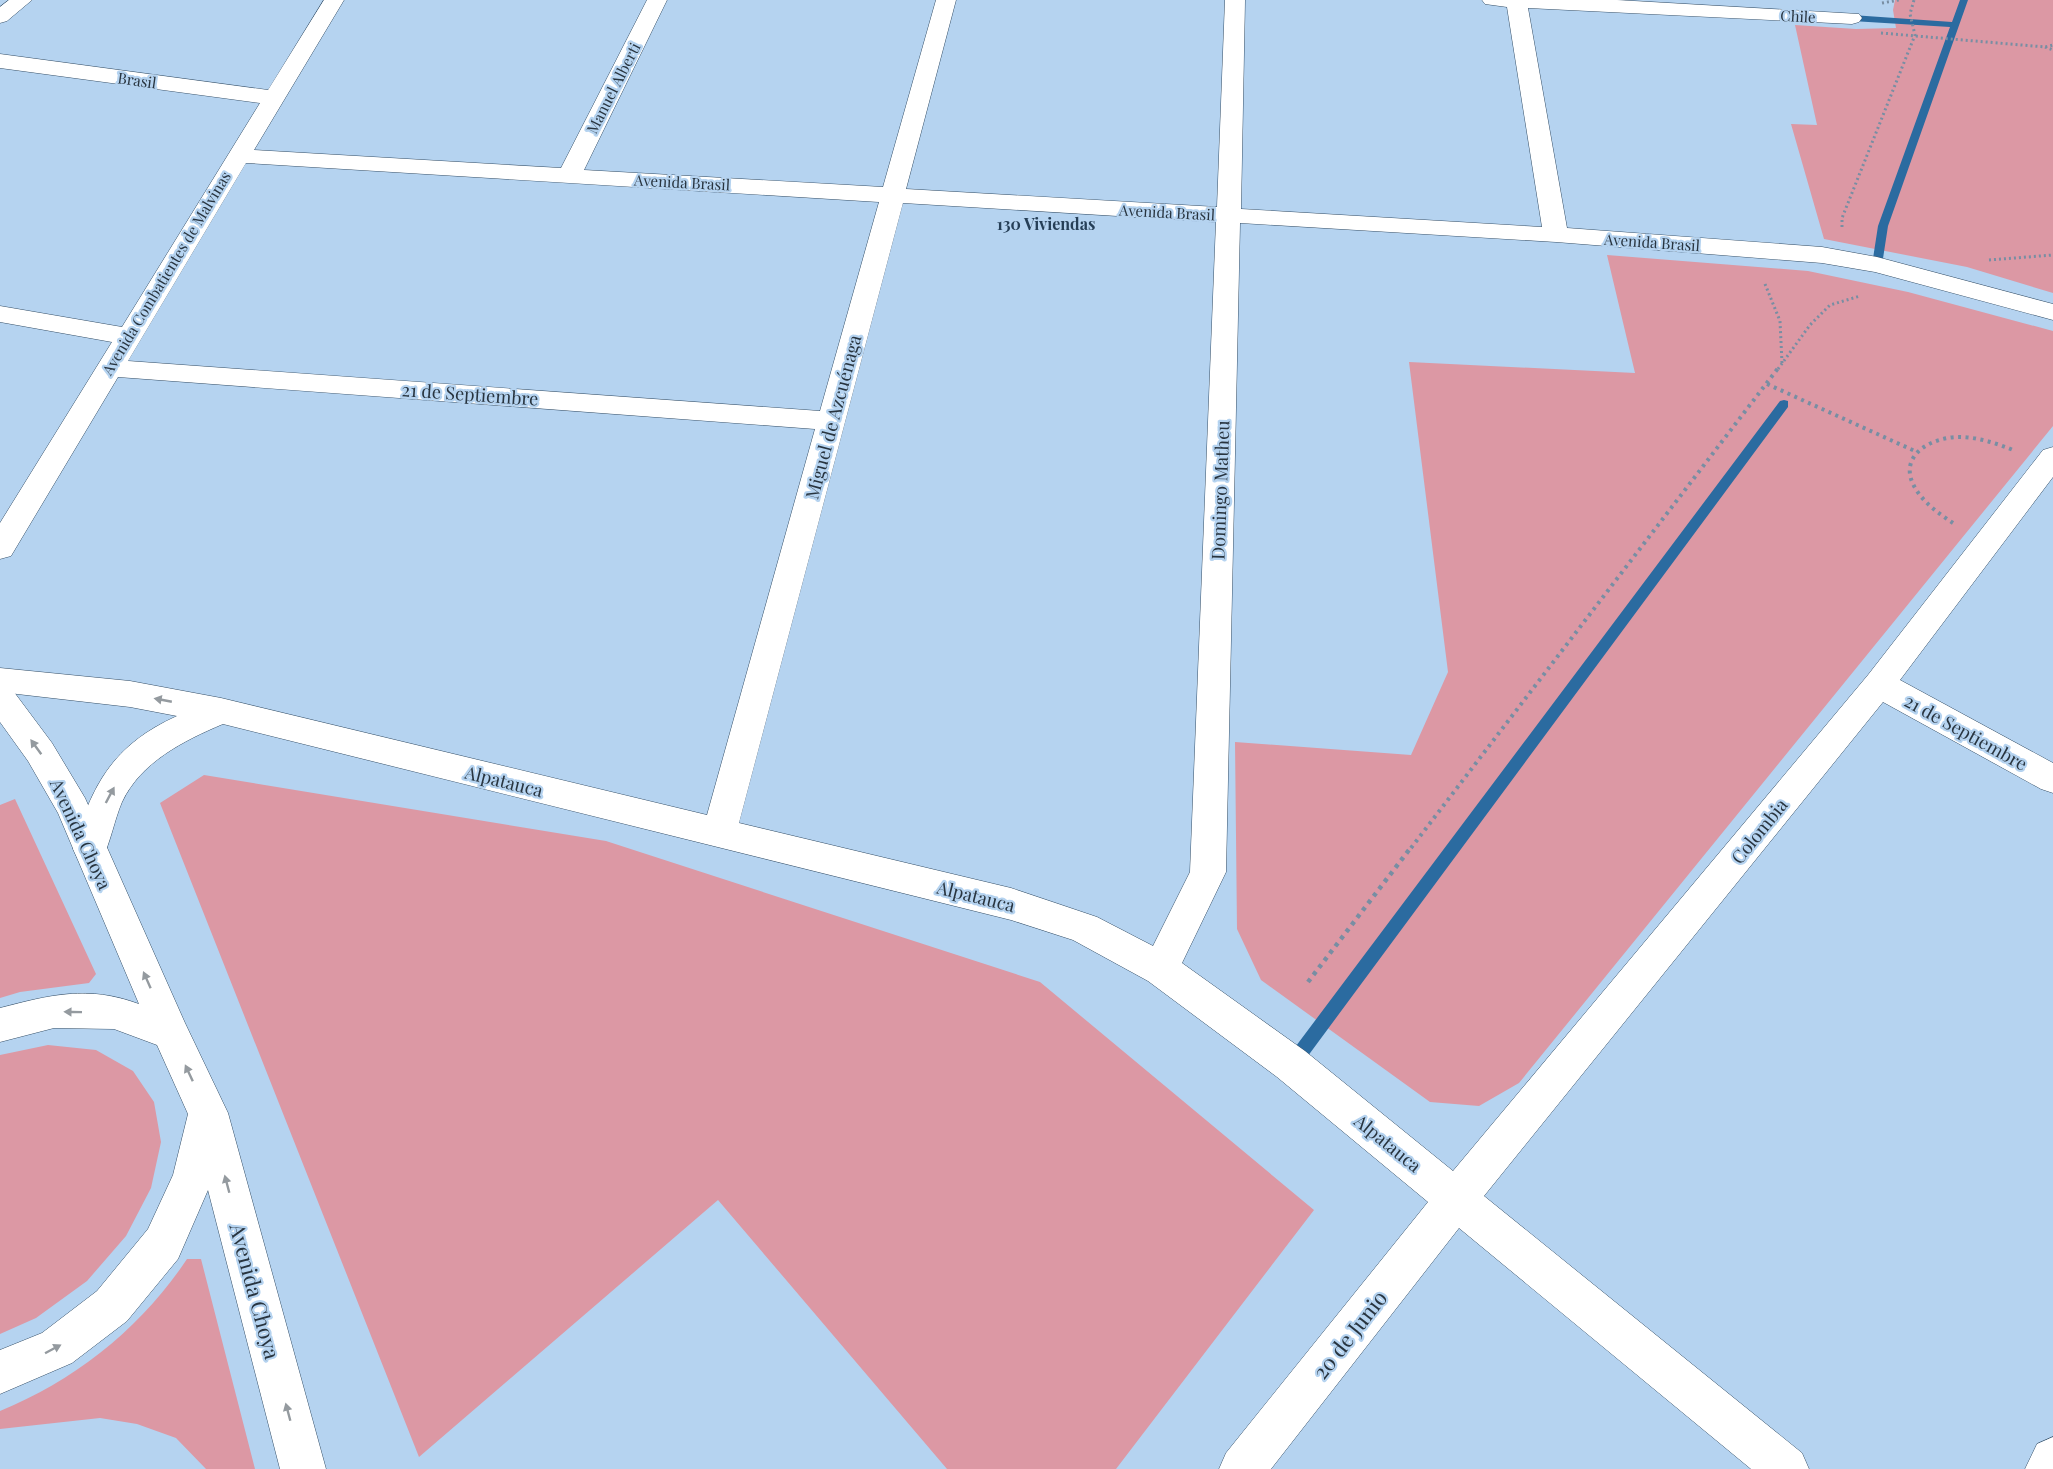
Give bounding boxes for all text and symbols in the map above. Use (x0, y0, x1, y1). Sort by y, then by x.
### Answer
street label: Chile (1780, 5, 1816, 27)
street label: Manuel Alberti (582, 39, 645, 137)
street label: Brasil (116, 67, 158, 93)
street label: Avenida Combatientes de Malvinas (97, 167, 235, 379)
street label: Avenida Brasil (632, 169, 731, 195)
street label: Avenida Brasil (1117, 199, 1216, 225)
district label: 130 Viviendas (997, 213, 1095, 234)
street label: Avenida Brasil (1602, 229, 1701, 255)
street label: Miguel de Azcuénaga (799, 332, 867, 502)
street label: 21 de Septiembre (401, 377, 539, 411)
street label: Domingo Matheu (1206, 419, 1234, 560)
street label: 21 de Septiembre (1900, 688, 2032, 776)
one-way arrow (154, 695, 173, 704)
one-way arrow (30, 740, 42, 756)
street label: Alpatauca (462, 760, 545, 802)
street label: Avenida Choya (44, 774, 117, 893)
one-way arrow (105, 786, 115, 803)
street label: Colombia (1725, 793, 1793, 869)
street label: Alpatauca (934, 875, 1017, 917)
one-way arrow (142, 971, 151, 988)
one-way arrow (64, 1007, 83, 1016)
one-way arrow (185, 1065, 194, 1082)
street label: Alpatauca (1349, 1108, 1426, 1177)
one-way arrow (222, 1174, 231, 1192)
street label: Avenida Choya (224, 1219, 288, 1362)
street label: 20 de Junio (1306, 1284, 1392, 1384)
one-way arrow (45, 1344, 62, 1354)
one-way arrow (283, 1403, 292, 1421)

